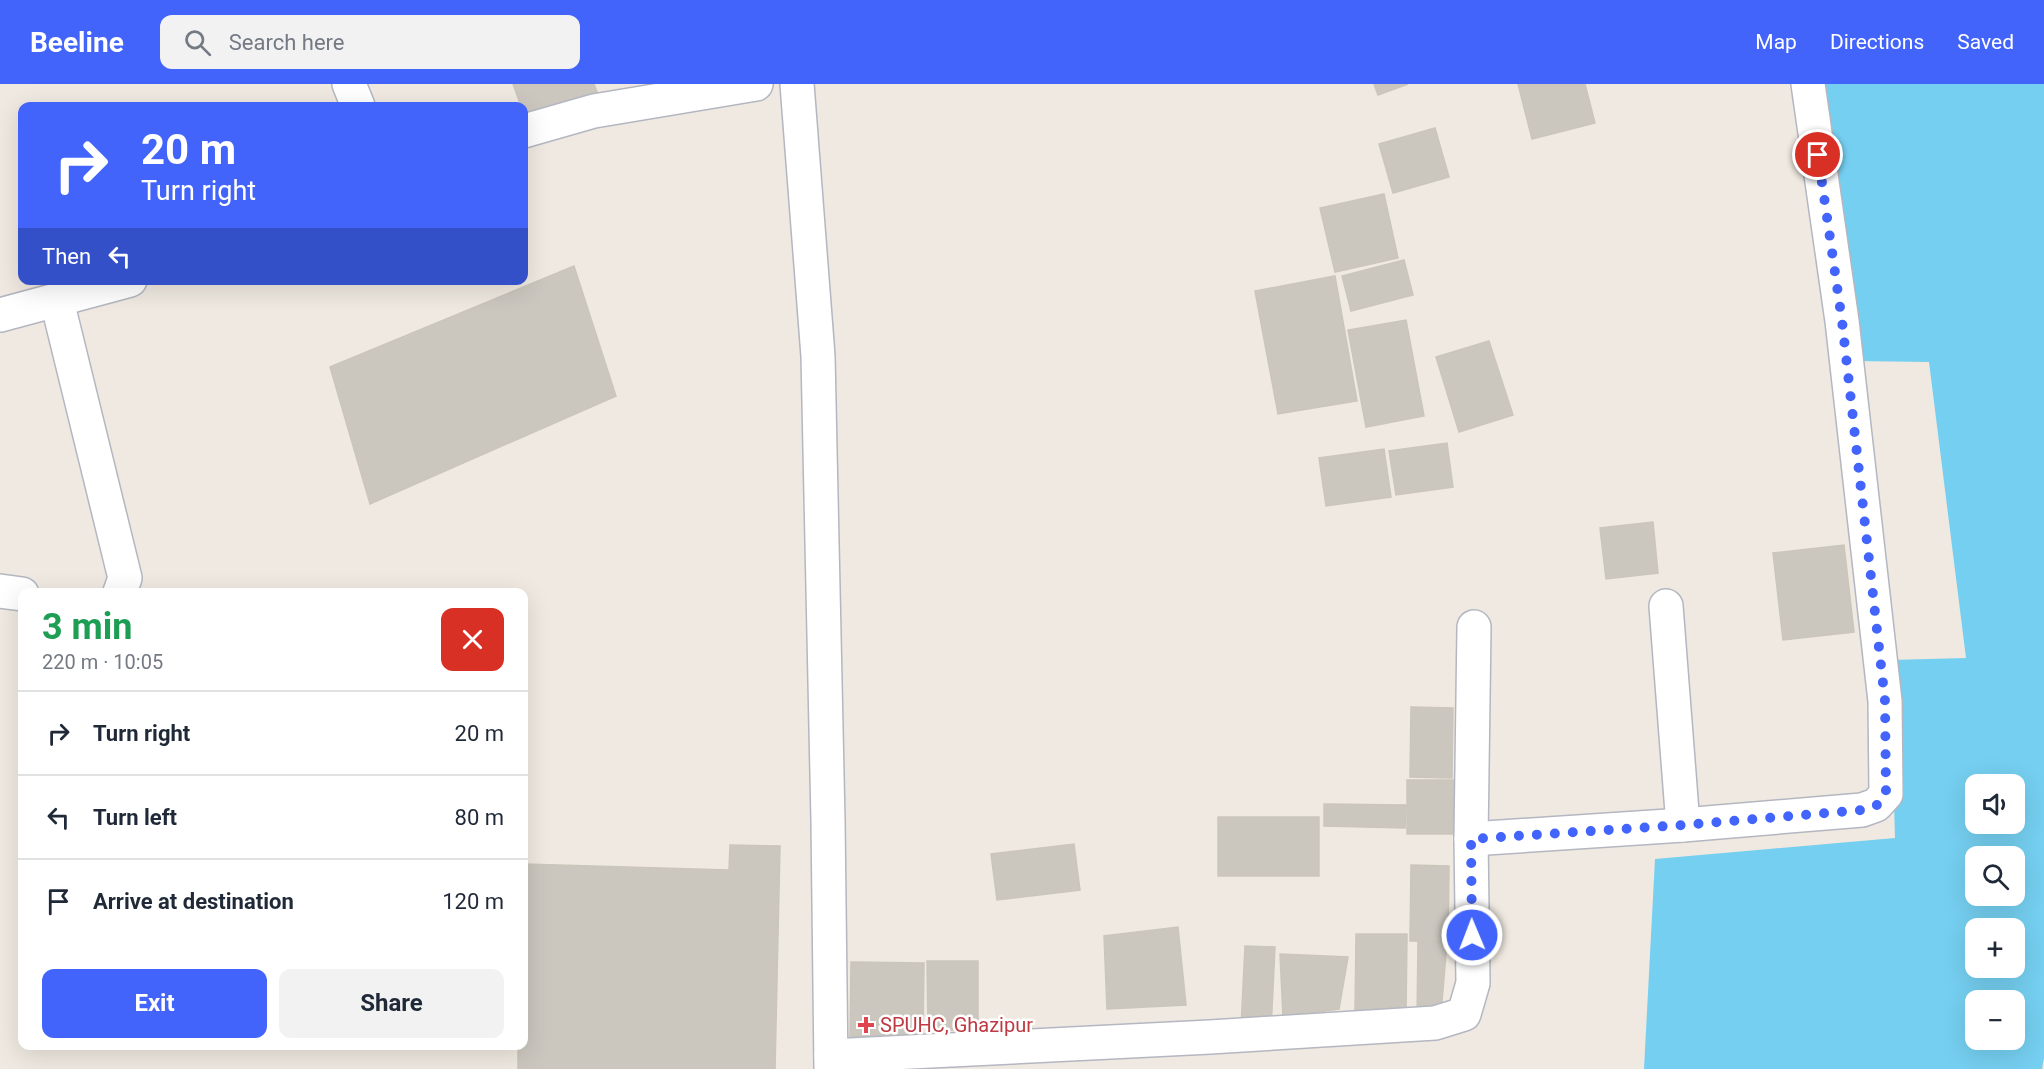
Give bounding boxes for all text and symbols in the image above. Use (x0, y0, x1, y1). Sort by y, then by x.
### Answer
search box (160, 15, 580, 69)
text: Beeline (30, 26, 124, 59)
icon: search (181, 26, 214, 59)
text: Search here (229, 30, 345, 55)
text: Map (1755, 30, 1797, 54)
text: Directions (1830, 30, 1924, 54)
text: Saved (1957, 30, 2014, 54)
text: 20 m (141, 125, 236, 174)
icon: right (42, 126, 120, 204)
pin (1792, 129, 1843, 180)
icon: arrive (1801, 138, 1834, 171)
text: Turn right (141, 175, 256, 207)
icon: left (103, 240, 136, 273)
text: Then (42, 244, 91, 269)
text: 3 min (42, 606, 133, 648)
button: close (441, 608, 504, 671)
text: 220 m · 10:05 (42, 650, 163, 674)
icon: right (42, 717, 75, 750)
text: Turn right (93, 721, 190, 746)
text: 20 m (455, 721, 504, 746)
map controls (1965, 774, 2025, 1050)
button: sound (1965, 774, 2025, 834)
icon: left (42, 801, 75, 834)
text: Turn left (93, 805, 177, 830)
text: 80 m (455, 805, 504, 830)
button: search (1965, 846, 2025, 906)
icon: arrive (42, 885, 75, 918)
text: Arrive at destination (93, 889, 294, 914)
text: 120 m (442, 889, 504, 914)
position arrow (1440, 903, 1504, 967)
button: + (1965, 918, 2025, 978)
button: Exit (42, 969, 267, 1038)
button: Share (279, 969, 504, 1038)
button: − (1965, 990, 2025, 1050)
place label: SPUHC, Ghazipur (880, 1013, 1033, 1037)
marker: SPUHC, Ghazipur (857, 1016, 875, 1034)

